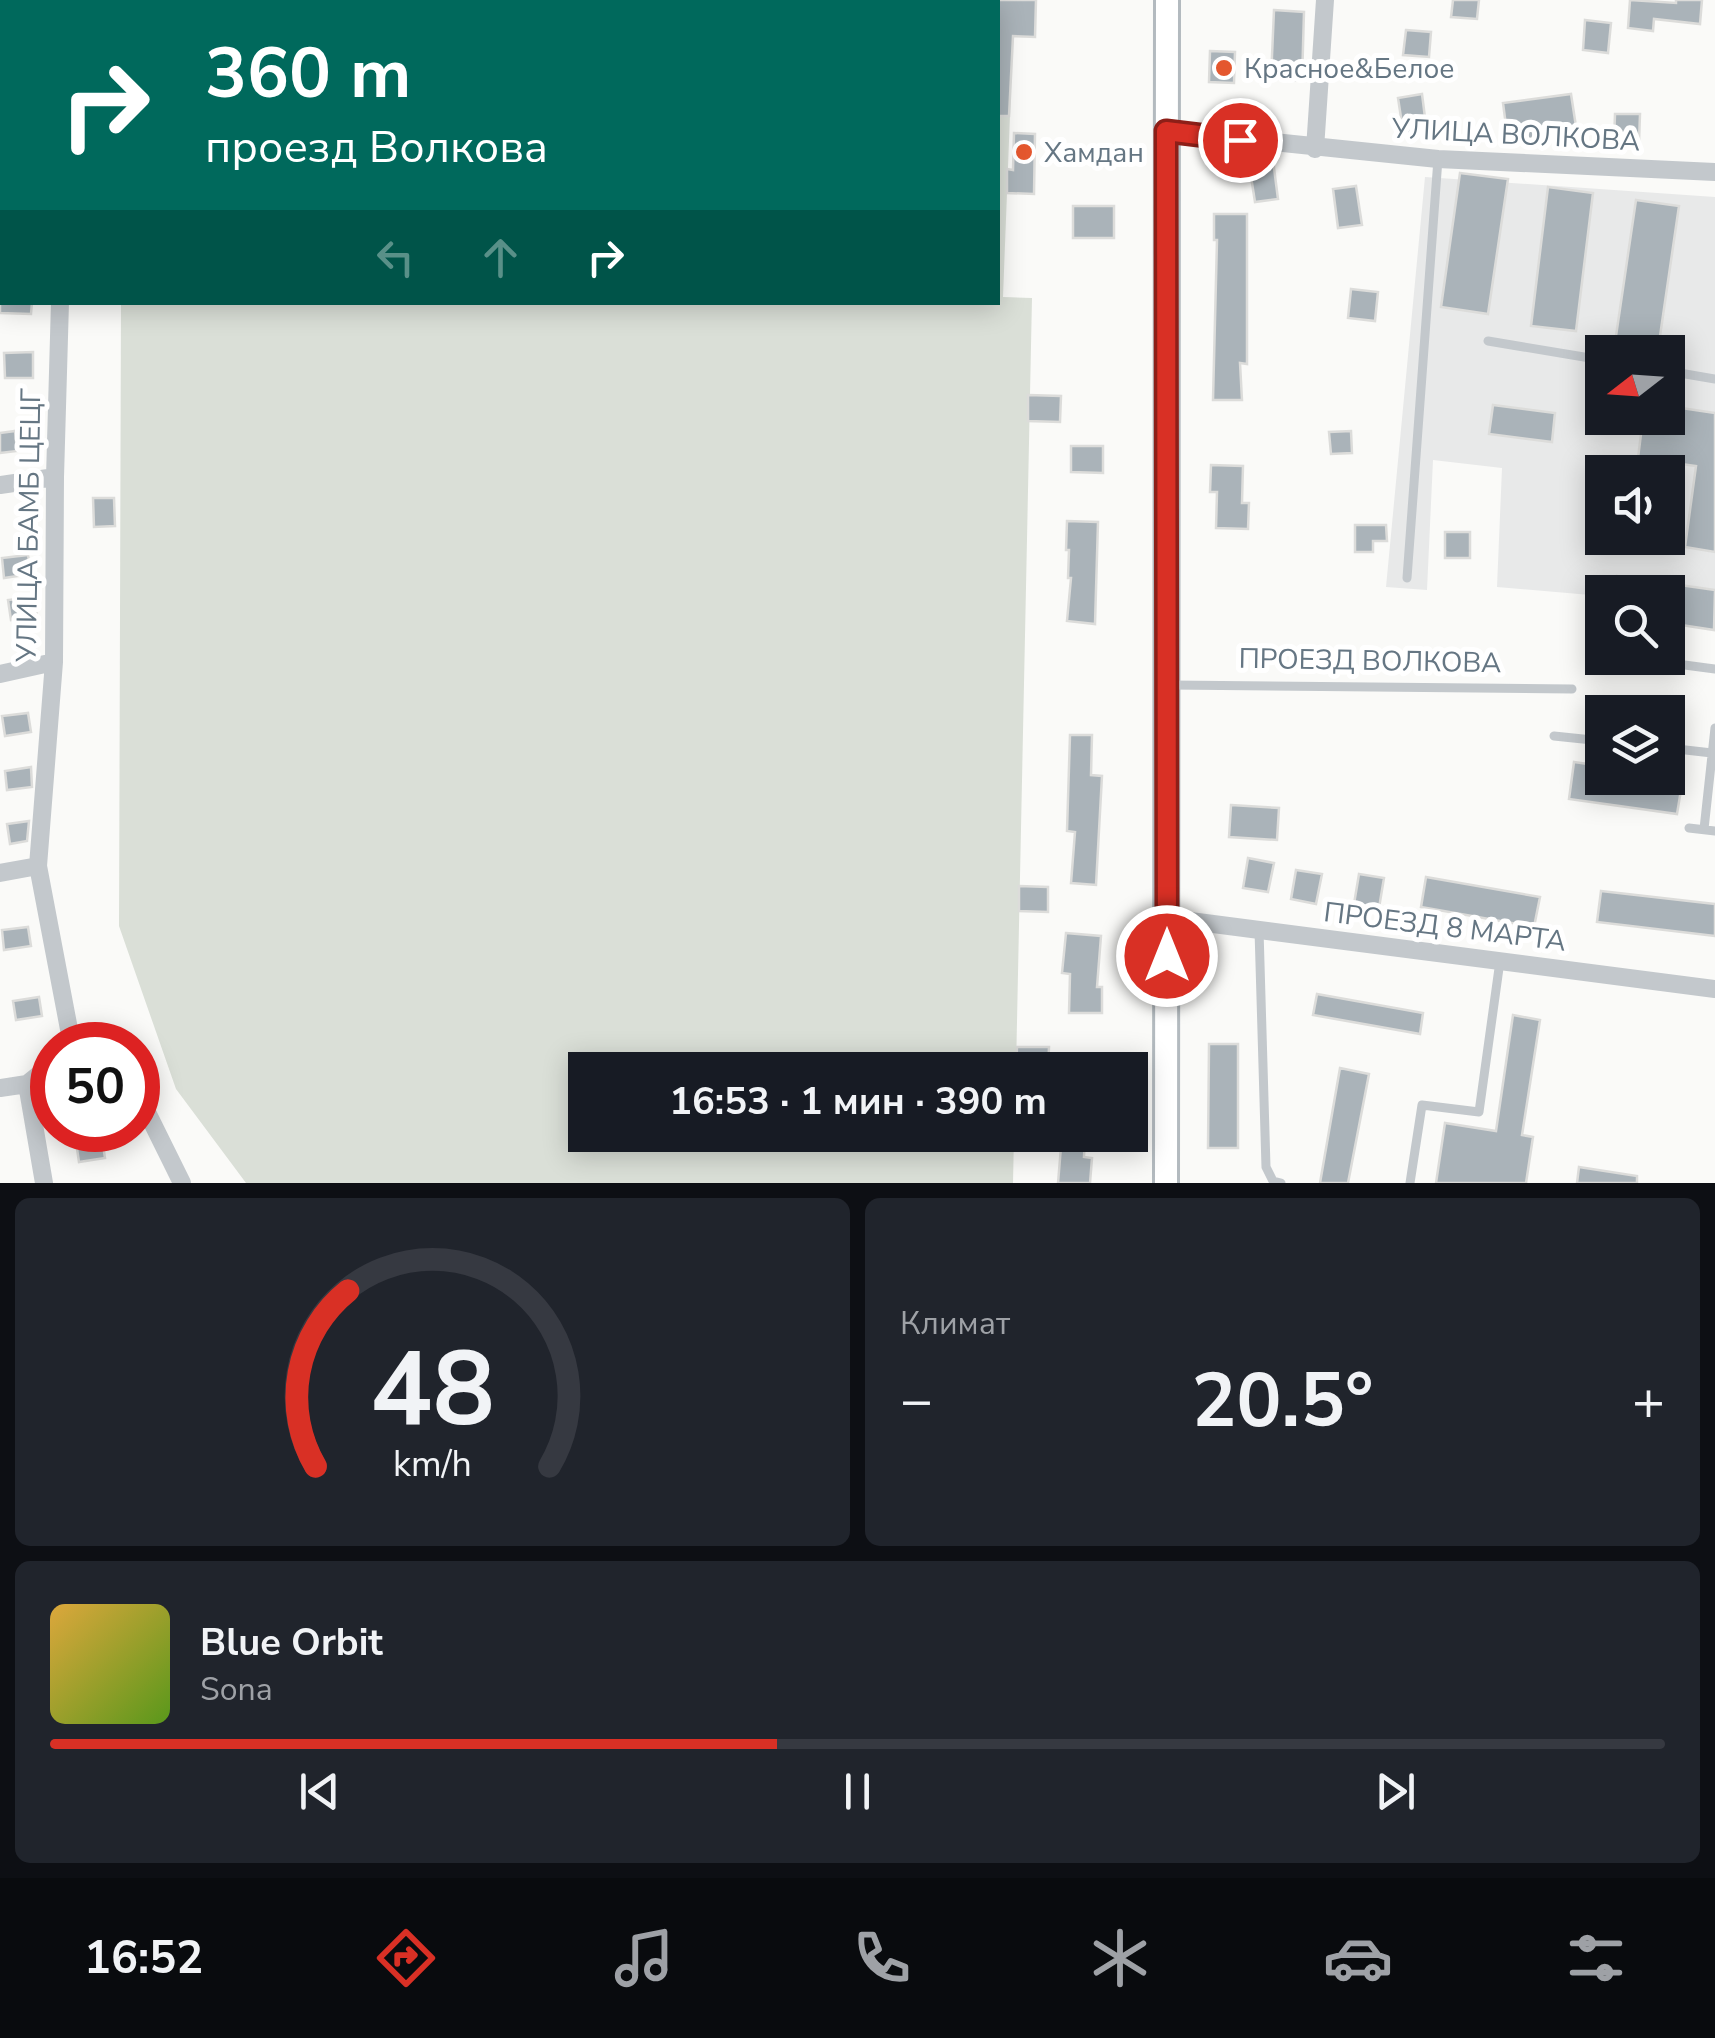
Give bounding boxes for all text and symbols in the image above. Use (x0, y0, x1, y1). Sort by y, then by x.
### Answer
text: 360 m (205, 26, 411, 122)
icon: right (40, 40, 170, 170)
place label: Красное&Белое (1244, 50, 1455, 88)
marker: Красное&Белое (1213, 57, 1235, 79)
pin (1198, 98, 1283, 183)
street label: УЛИЦА ВОЛКОВА (1390, 109, 1641, 160)
icon: arrive (1213, 113, 1268, 168)
text: проезд Волкова (205, 117, 548, 178)
place label: Хамдан (1044, 134, 1144, 172)
marker: Хамдан (1013, 141, 1035, 163)
icon: left (368, 230, 423, 285)
icon: ahead (473, 230, 528, 285)
icon: right (578, 230, 633, 285)
north arrow (1585, 335, 1685, 435)
map controls (1585, 335, 1685, 795)
street label: УЛИЦА БАМБ ЦЕЦГ (8, 388, 50, 663)
button: sound (1585, 455, 1685, 555)
button: search (1585, 575, 1685, 675)
street label: ПРОЕЗД ВОЛКОВА (1238, 640, 1502, 682)
button: layers (1585, 695, 1685, 795)
street label: ПРОЕЗД 8 МАРТА (1322, 893, 1568, 961)
position arrow (1115, 904, 1219, 1008)
speed limit sign: 50 (30, 1022, 160, 1152)
text: 16:53 · 1 мин · 390 m (669, 1076, 1047, 1127)
text: Климат (900, 1302, 1010, 1345)
text: 48 (370, 1319, 495, 1461)
text: 20.5° (1191, 1350, 1374, 1452)
text: − (900, 1363, 933, 1438)
text: + (1632, 1363, 1665, 1438)
text: km/h (393, 1440, 472, 1489)
text: Blue Orbit (200, 1617, 383, 1668)
text: Sona (200, 1668, 273, 1711)
icon: previous (292, 1764, 347, 1819)
icon: pause (830, 1764, 885, 1819)
icon: next (1368, 1764, 1423, 1819)
icon: directions (371, 1923, 441, 1993)
icon: music (609, 1923, 679, 1993)
icon: phone (847, 1923, 917, 1993)
icon: climate (1085, 1923, 1155, 1993)
icon: car (1323, 1923, 1393, 1993)
icon: filters (1561, 1923, 1631, 1993)
text: 16:52 (84, 1928, 203, 1989)

